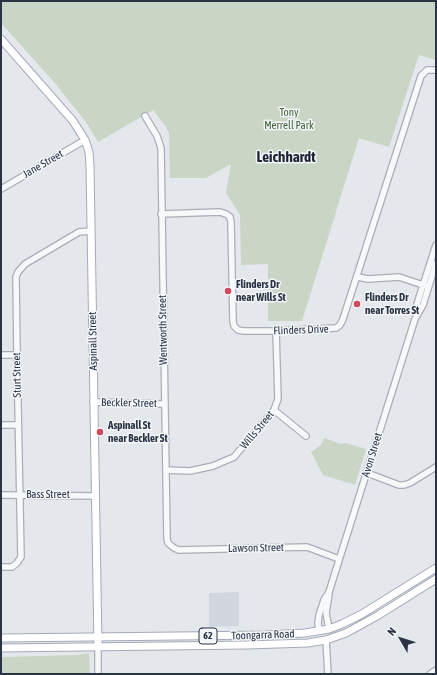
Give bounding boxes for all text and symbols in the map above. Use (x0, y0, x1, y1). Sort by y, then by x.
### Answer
park label: Tony Merrell Park (264, 106, 314, 132)
street label: Jane Street (20, 147, 66, 181)
district label: Leichhardt (257, 148, 315, 166)
place label: Flinders Dr near Wills St (236, 278, 286, 304)
marker: Flinders Dr near Wills St (223, 286, 233, 296)
place label: Flinders Dr near Torres St (365, 291, 419, 317)
street label: Wentworth Street (156, 295, 170, 365)
marker: Flinders Dr near Torres St (352, 299, 362, 309)
street label: Aspinall Street (86, 311, 100, 371)
street label: Flinders Drive (273, 322, 329, 338)
street label: Sturt Street (10, 352, 24, 398)
street label: Beckler Street (101, 396, 157, 410)
street label: Wills Street (237, 408, 277, 452)
place label: Aspinall St near Beckler St (108, 419, 168, 445)
marker: Aspinall St near Beckler St (95, 427, 105, 437)
street label: Avon Street (359, 431, 385, 479)
street label: Bass Street (26, 488, 70, 502)
street label: Lawson Street (228, 541, 284, 555)
north arrow (381, 619, 421, 659)
text: N (385, 625, 398, 638)
street label: Toongarra Road (231, 627, 295, 643)
road number: 62 (199, 628, 217, 644)

